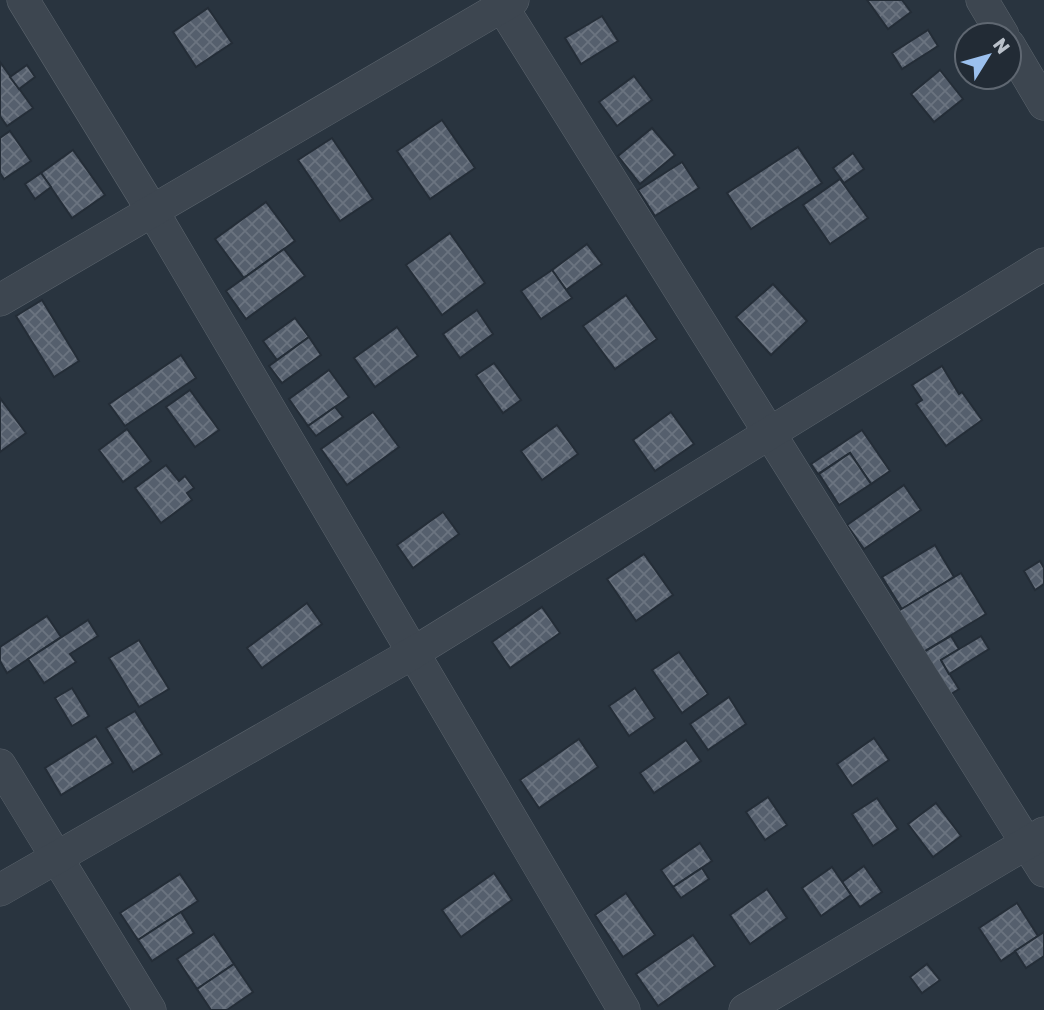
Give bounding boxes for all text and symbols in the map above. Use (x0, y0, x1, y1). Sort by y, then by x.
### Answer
north arrow (953, 21, 1023, 91)
text: N (988, 34, 1014, 58)

